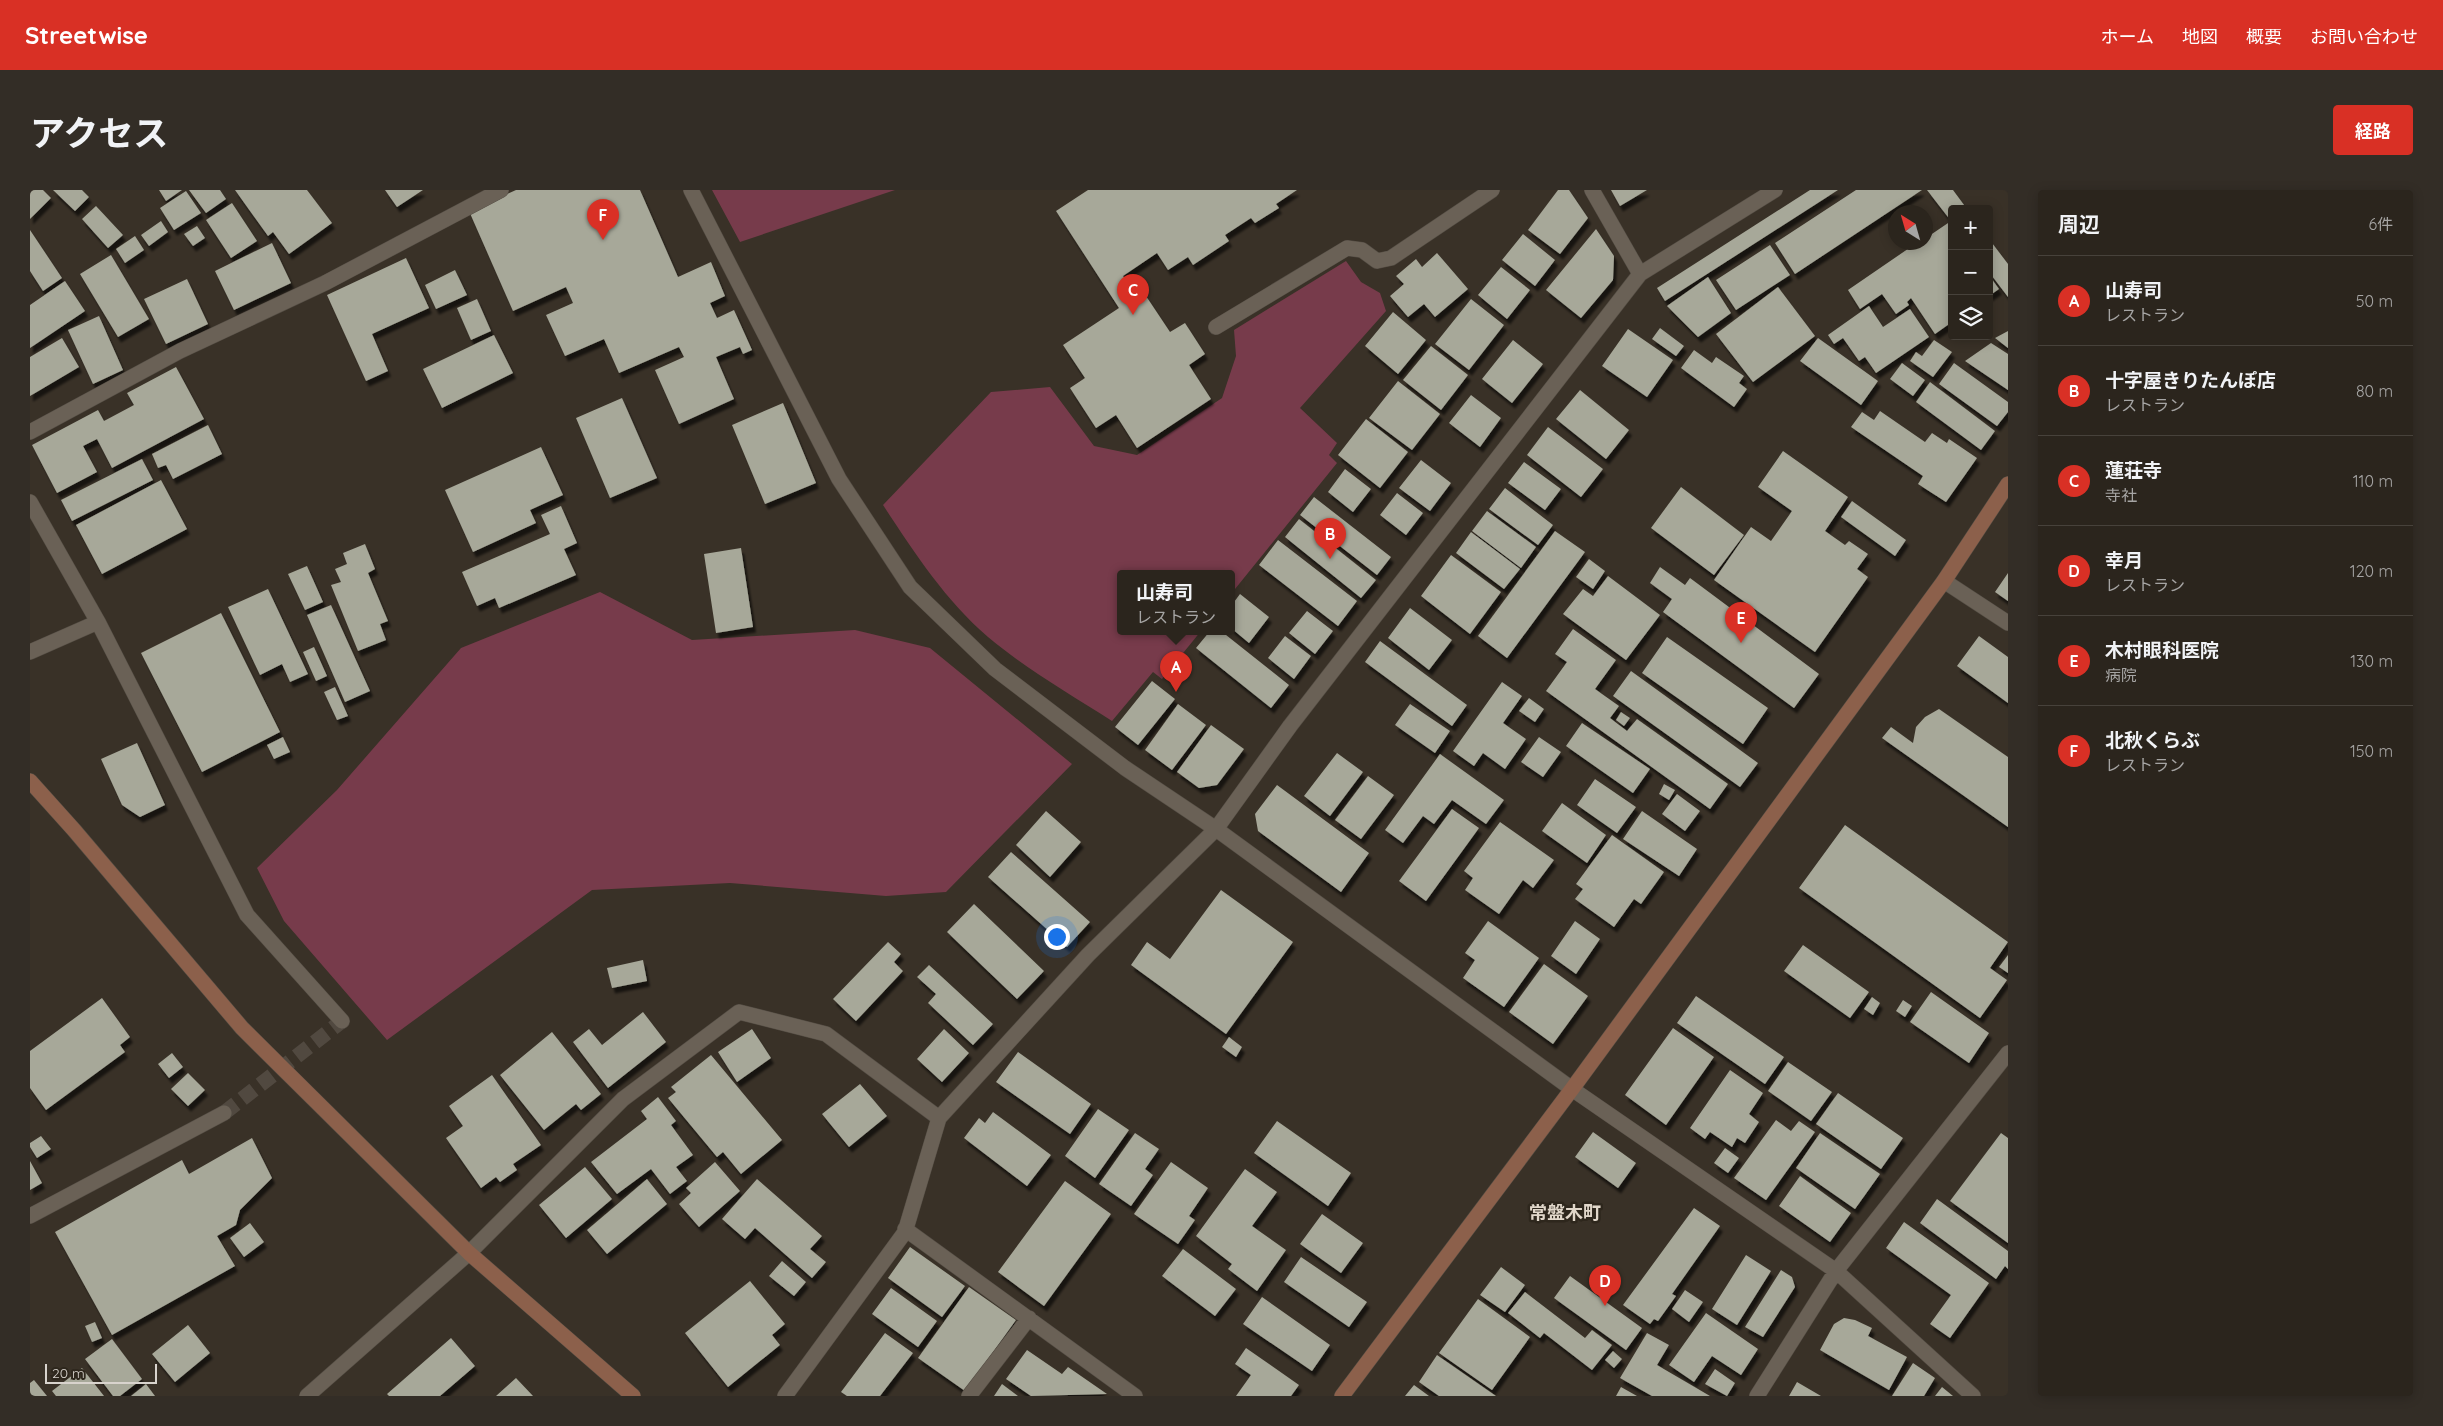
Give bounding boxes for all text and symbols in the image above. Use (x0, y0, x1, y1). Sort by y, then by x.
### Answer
text: Streetwise (25, 20, 148, 50)
text: ホーム (2101, 25, 2154, 48)
text: 地図 (2182, 25, 2218, 48)
text: 概要 (2246, 25, 2282, 48)
text: お問い合わせ (2310, 25, 2418, 48)
button: 経路 (2333, 105, 2413, 155)
text: アクセス (30, 111, 168, 155)
pin: F (587, 199, 619, 240)
north arrow (1888, 205, 1933, 250)
map controls (1948, 205, 1993, 340)
button: + (1948, 205, 1993, 250)
text: 周辺 (2058, 211, 2100, 237)
text: 6件 (2368, 214, 2393, 234)
button: − (1948, 250, 1993, 295)
pin: C (1117, 274, 1149, 315)
text: 山寿司 (2105, 278, 2162, 302)
text: A (2069, 291, 2079, 311)
text: 50 m (2356, 291, 2393, 311)
button: layers (1948, 295, 1993, 340)
text: レストラン (2105, 305, 2185, 325)
text: 十字屋きりたんぽ店 (2105, 368, 2276, 392)
text: B (2069, 381, 2079, 401)
text: 80 m (2356, 381, 2393, 401)
text: レストラン (2105, 395, 2185, 415)
text: 蓮荘寺 (2105, 458, 2162, 482)
text: C (2069, 471, 2079, 491)
text: 110 m (2353, 471, 2393, 491)
text: 寺社 (2105, 485, 2137, 505)
pin: B (1314, 518, 1346, 559)
text: 幸月 (2105, 548, 2143, 572)
text: D (2068, 561, 2080, 581)
text: 120 m (2350, 561, 2393, 581)
popup (1117, 570, 1235, 635)
text: レストラン (2105, 575, 2185, 595)
text: 山寿司 (1136, 580, 1193, 604)
pin: E (1725, 602, 1757, 643)
text: レストラン (1136, 607, 1216, 627)
text: 木村眼科医院 (2105, 638, 2219, 662)
pin: A (1160, 651, 1192, 692)
text: E (2069, 651, 2079, 671)
text: 130 m (2350, 651, 2393, 671)
text: 病院 (2105, 665, 2137, 685)
text: 北秋くらぶ (2105, 728, 2200, 752)
text: F (2070, 741, 2079, 761)
text: 150 m (2350, 741, 2393, 761)
text: レストラン (2105, 755, 2185, 775)
your location (1044, 924, 1070, 950)
district label: 常盤木町 (1529, 1201, 1601, 1224)
pin: D (1589, 1265, 1621, 1306)
scale bar (45, 1361, 158, 1384)
text: 20 m (52, 1364, 85, 1382)

